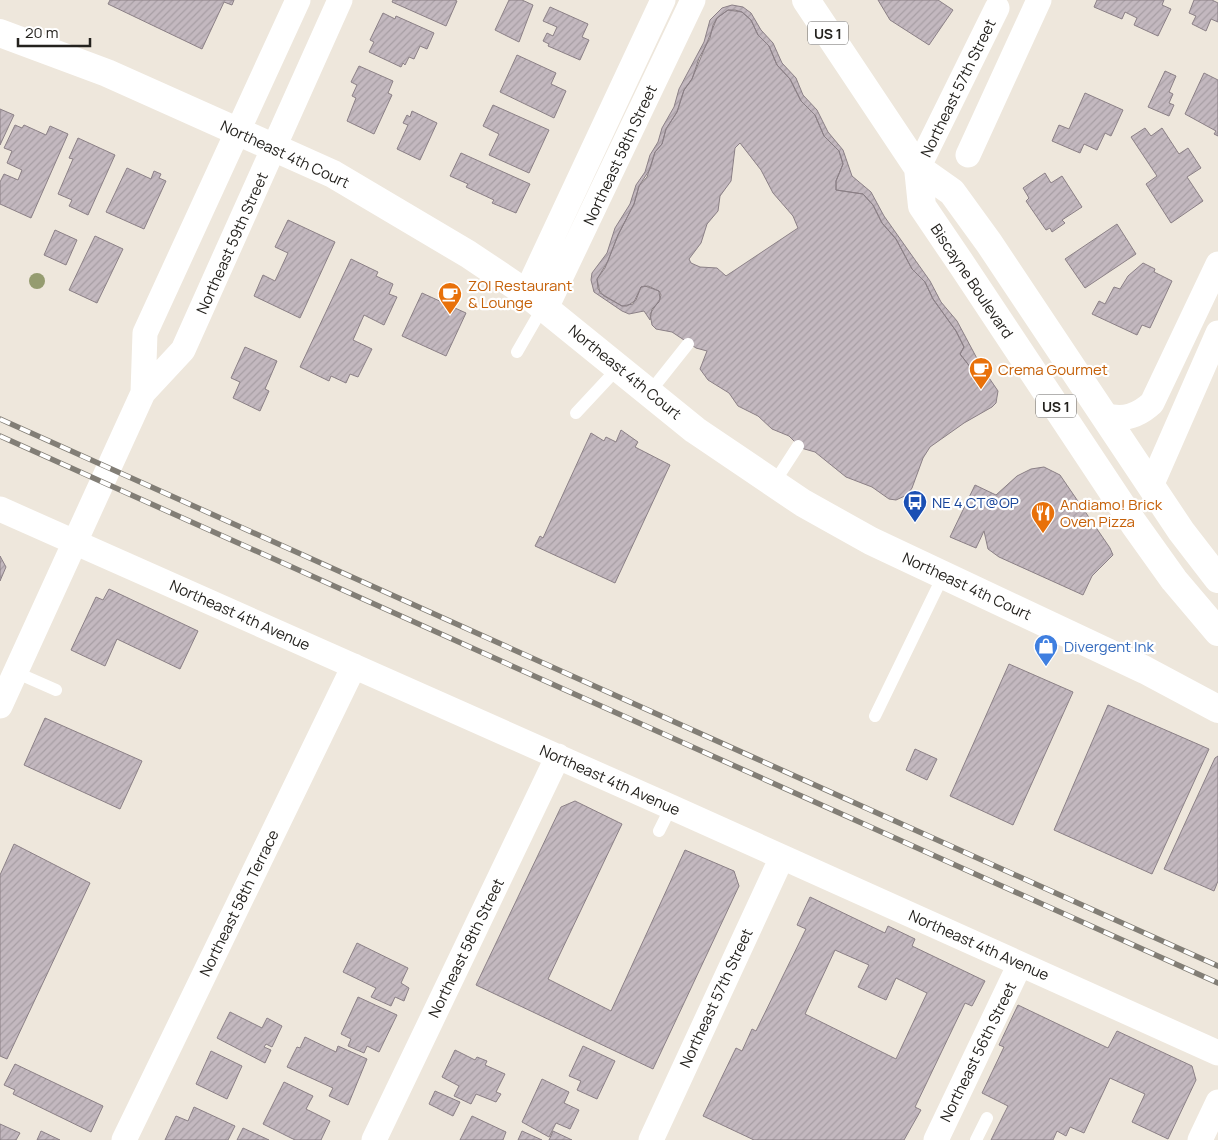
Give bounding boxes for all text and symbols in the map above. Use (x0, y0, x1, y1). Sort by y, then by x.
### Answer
scale bar (18, 15, 90, 47)
street label: Northeast 57th Street (915, 15, 1001, 161)
text: 20 m (25, 22, 58, 43)
road number: US 1 (808, 22, 848, 44)
street label: Northeast 58th Street (578, 81, 662, 229)
street label: Northeast 4th Court (217, 115, 353, 193)
street label: Northeast 59th Street (191, 169, 273, 317)
street label: Biscayne Boulevard (926, 220, 1018, 342)
place label: ZOI Restaurant & Lounge (468, 275, 572, 313)
cafe icon: ZOI Restaurant & Lounge (437, 281, 463, 315)
street label: Northeast 4th Court (564, 320, 686, 424)
cafe icon: Crema Gourmet (968, 356, 994, 390)
place label: Crema Gourmet (998, 359, 1108, 380)
road number: US 1 (1036, 394, 1076, 418)
bus stop icon: NE 4 CT@OP (902, 489, 928, 523)
place label: NE 4 CT@OP (932, 492, 1019, 513)
place label: Andiamo! Brick Oven Pizza (1060, 494, 1163, 532)
restaurant icon: Andiamo! Brick Oven Pizza (1030, 500, 1056, 534)
street label: Northeast 4th Court (899, 547, 1035, 625)
street label: Northeast 4th Avenue (167, 575, 314, 655)
shop icon: Divergent Ink (1033, 633, 1059, 667)
place label: Divergent Ink (1064, 636, 1155, 657)
street label: Northeast 4th Avenue (537, 740, 684, 820)
street label: Northeast 58th Terrace (194, 826, 284, 980)
street label: Northeast 58th Street (423, 875, 509, 1021)
street label: Northeast 4th Avenue (906, 905, 1053, 985)
street label: Northeast 57th Street (674, 925, 758, 1071)
street label: Northeast 56th Street (935, 979, 1021, 1125)

